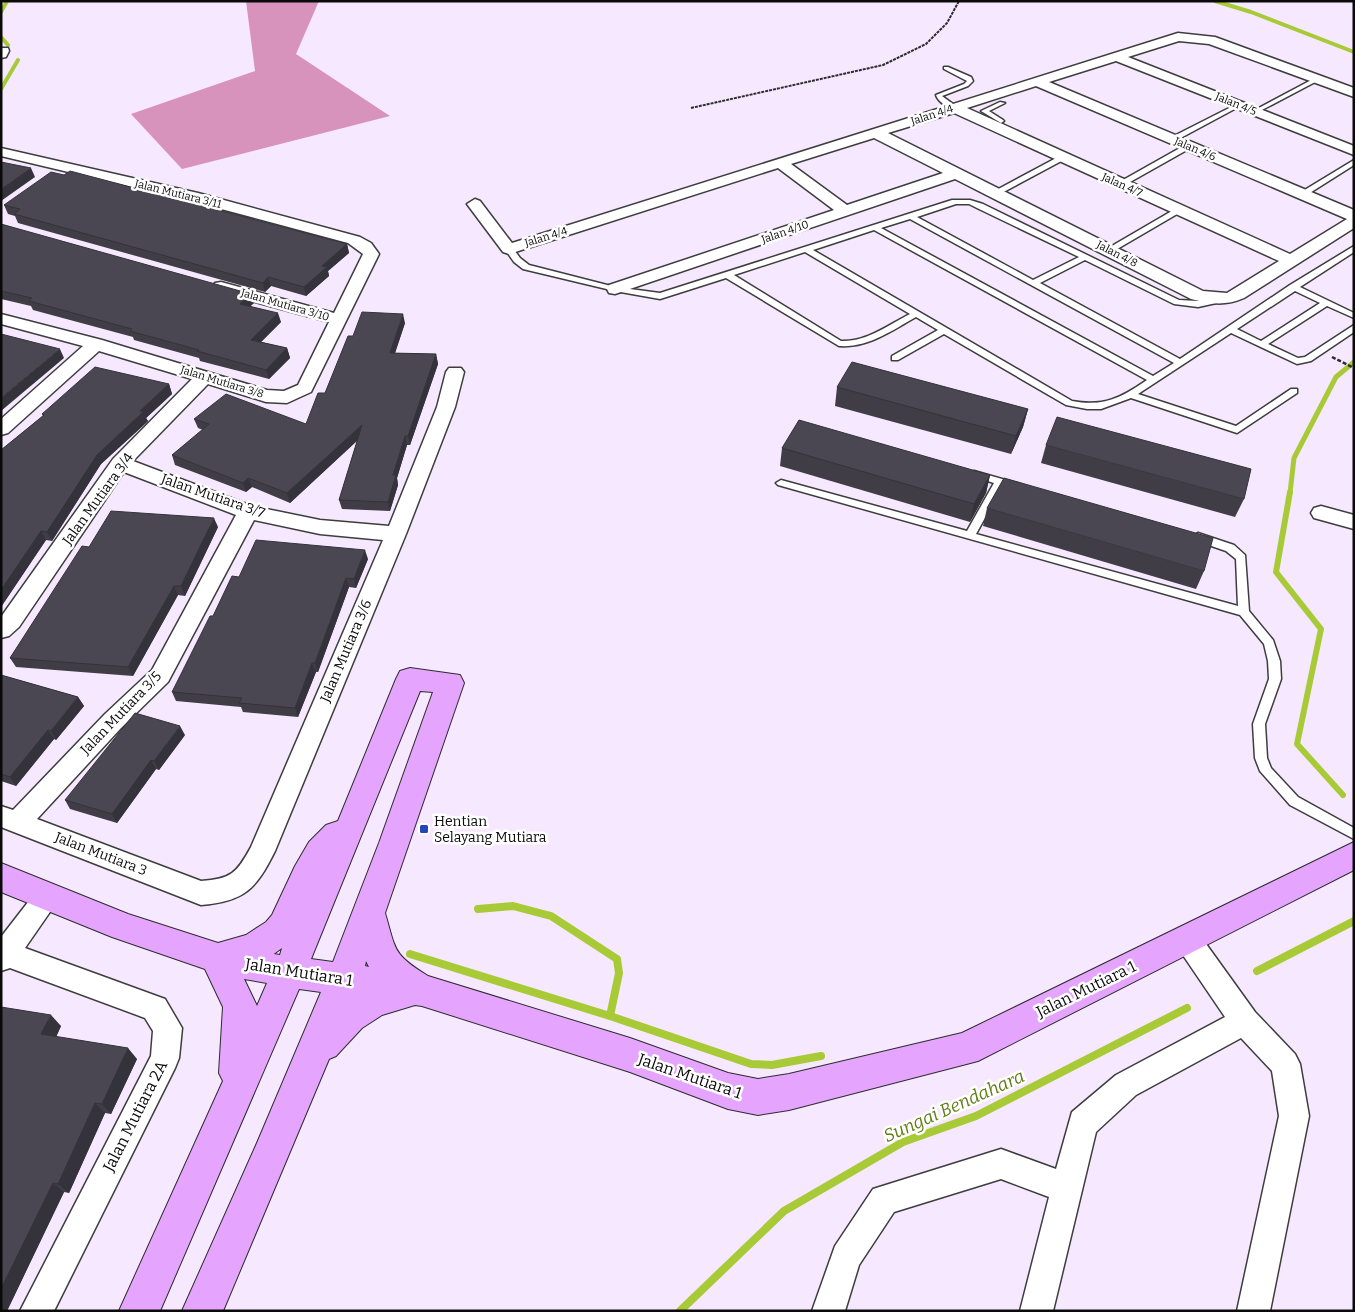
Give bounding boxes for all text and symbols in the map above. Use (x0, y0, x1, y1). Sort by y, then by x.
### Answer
street label: Jalan 4/5 (1213, 89, 1259, 118)
street label: Jalan 4/4 (908, 102, 955, 128)
street label: Jalan 4/6 (1171, 134, 1218, 164)
street label: Jalan 4/7 (1099, 170, 1145, 200)
street label: Jalan Mutiara 3/11 (132, 177, 223, 211)
street label: Jalan 4/10 (759, 218, 810, 246)
street label: Jalan 4/4 (522, 224, 569, 250)
street label: Jalan 4/8 (1094, 238, 1140, 270)
street label: Jalan Mutiara 3/10 (238, 286, 331, 324)
street label: Jalan Mutiara 3/8 (178, 363, 265, 401)
street label: Jalan Mutiara 3/4 (58, 450, 137, 549)
street label: Jalan Mutiara 3/7 (158, 470, 267, 522)
street label: Jalan Mutiara 3/6 (316, 597, 375, 706)
street label: Jalan Mutiara 3/5 (76, 668, 165, 759)
place label: Hentian Selayang Mutiara (434, 813, 547, 846)
marker: Hentian Selayang Mutiara (418, 823, 430, 835)
street label: Jalan Mutiara 3 (52, 828, 149, 879)
street label: Jalan Mutiara 1 (243, 954, 355, 990)
street label: Jalan Mutiara 1 (1032, 956, 1139, 1022)
street label: Jalan Mutiara 1 (635, 1049, 745, 1103)
street label: Jalan Mutiara 2A (98, 1057, 171, 1176)
water label: Sungai Bendahara (880, 1065, 1028, 1147)

